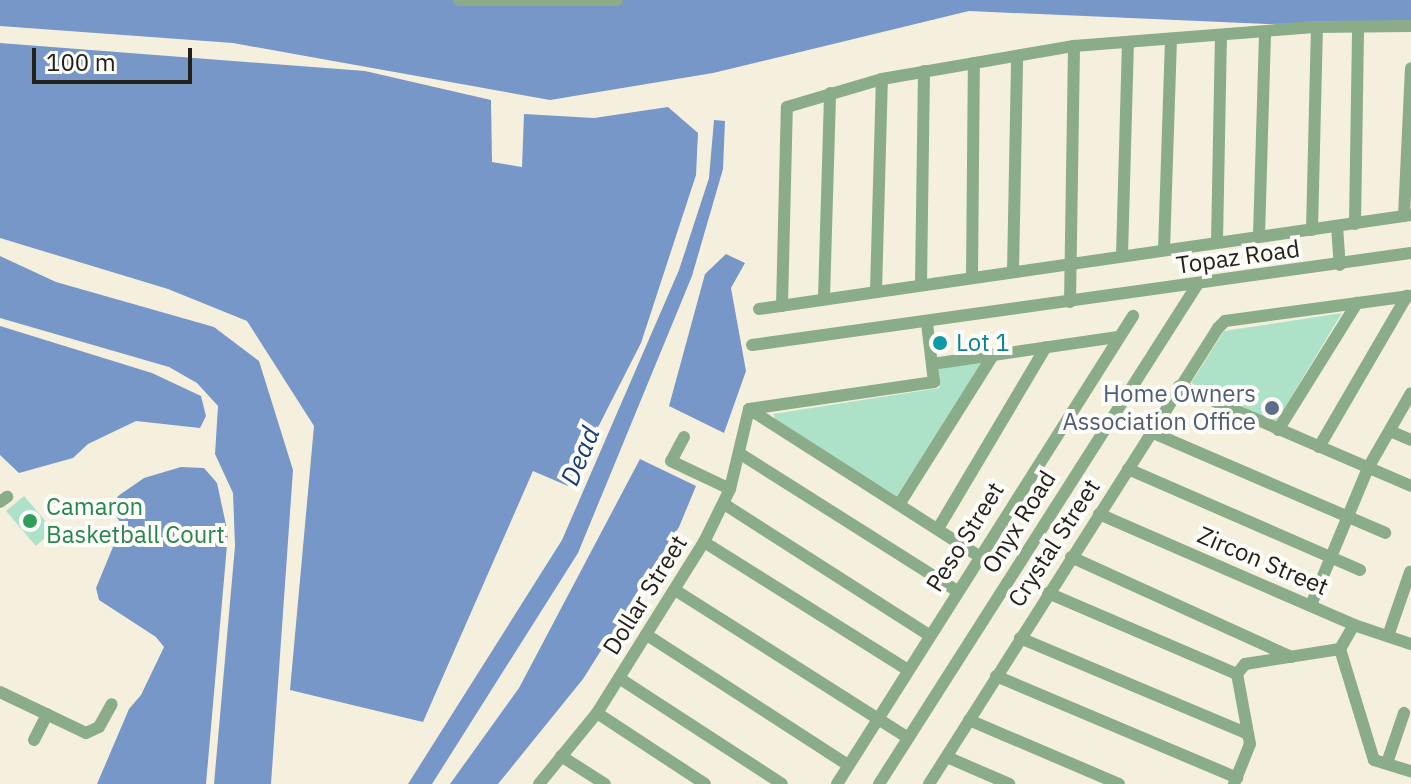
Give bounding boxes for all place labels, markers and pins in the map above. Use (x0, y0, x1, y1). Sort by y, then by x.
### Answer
place label: Lot 1 (956, 329, 1010, 357)
marker: Lot 1 (931, 334, 949, 352)
place label: Home Owners Association Office (1062, 380, 1256, 436)
marker: Home Owners Association Office (1263, 399, 1281, 417)
place label: Camaron Basketball Court (46, 493, 225, 549)
marker: Camaron Basketball Court (21, 512, 39, 530)

